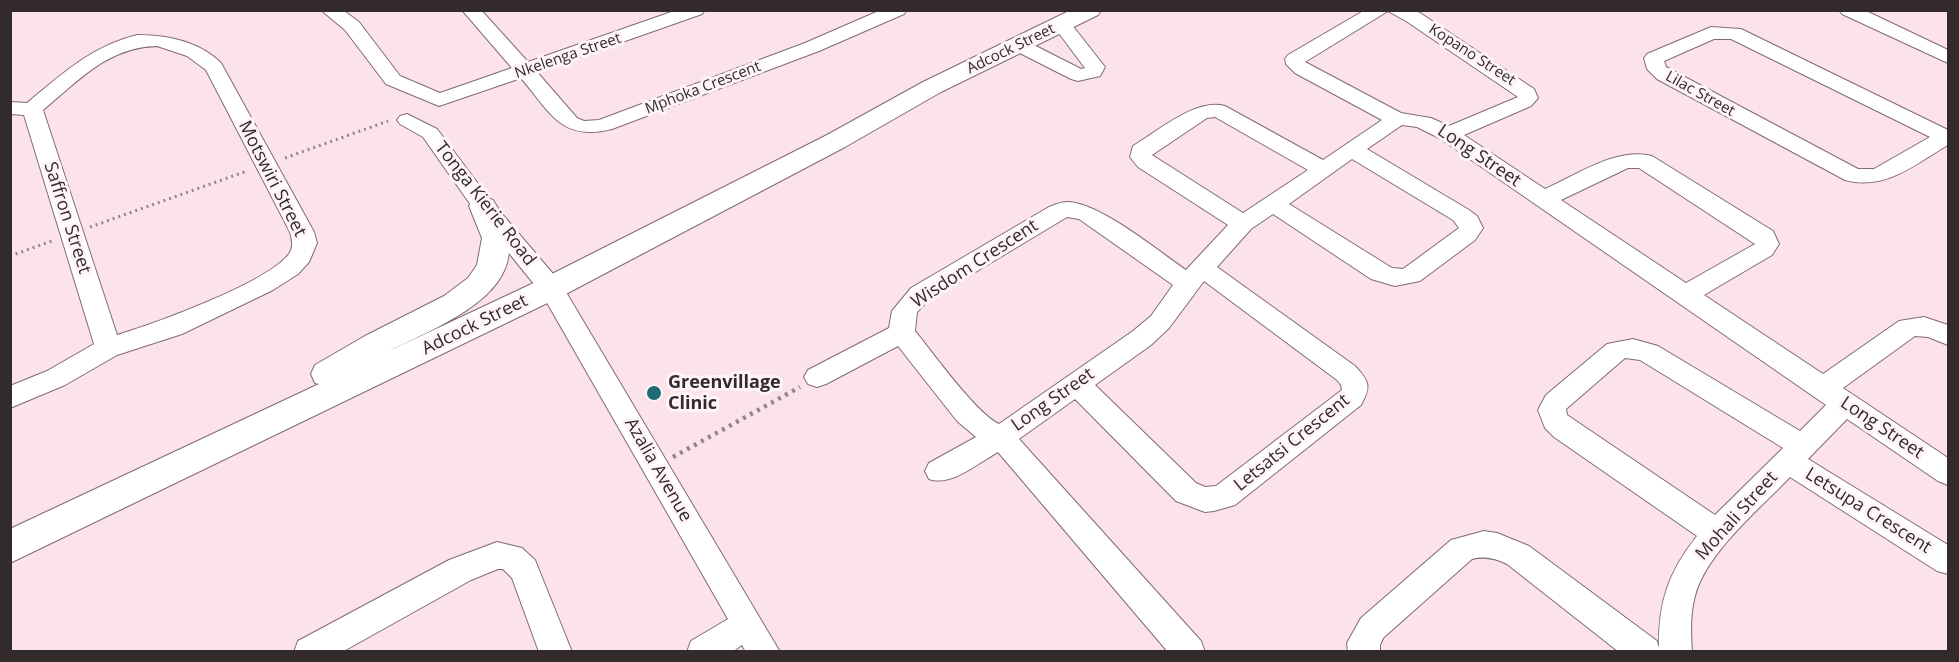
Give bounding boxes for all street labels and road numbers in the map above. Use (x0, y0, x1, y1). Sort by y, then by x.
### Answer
street label: Adcock Street (964, 20, 1058, 78)
street label: Kopano Street (1425, 20, 1519, 90)
street label: Nkelenga Street (512, 29, 624, 83)
street label: Mphoka Crescent (643, 58, 763, 118)
street label: Lilac Street (1662, 68, 1738, 120)
street label: Motswiri Street (233, 117, 311, 241)
street label: Long Street (1433, 120, 1525, 192)
street label: Tonga Kierie Road (430, 138, 540, 270)
street label: Saffron Street (39, 159, 95, 277)
street label: Wisdom Crescent (908, 215, 1042, 313)
street label: Adcock Street (419, 290, 531, 360)
street label: Long Street (1007, 364, 1099, 436)
street label: Letsatsi Crescent (1230, 390, 1354, 496)
street label: Long Street (1836, 392, 1928, 464)
street label: Azalia Avenue (620, 414, 696, 526)
street label: Letsupa Crescent (1801, 463, 1935, 559)
street label: Mohali Street (1691, 467, 1783, 565)

